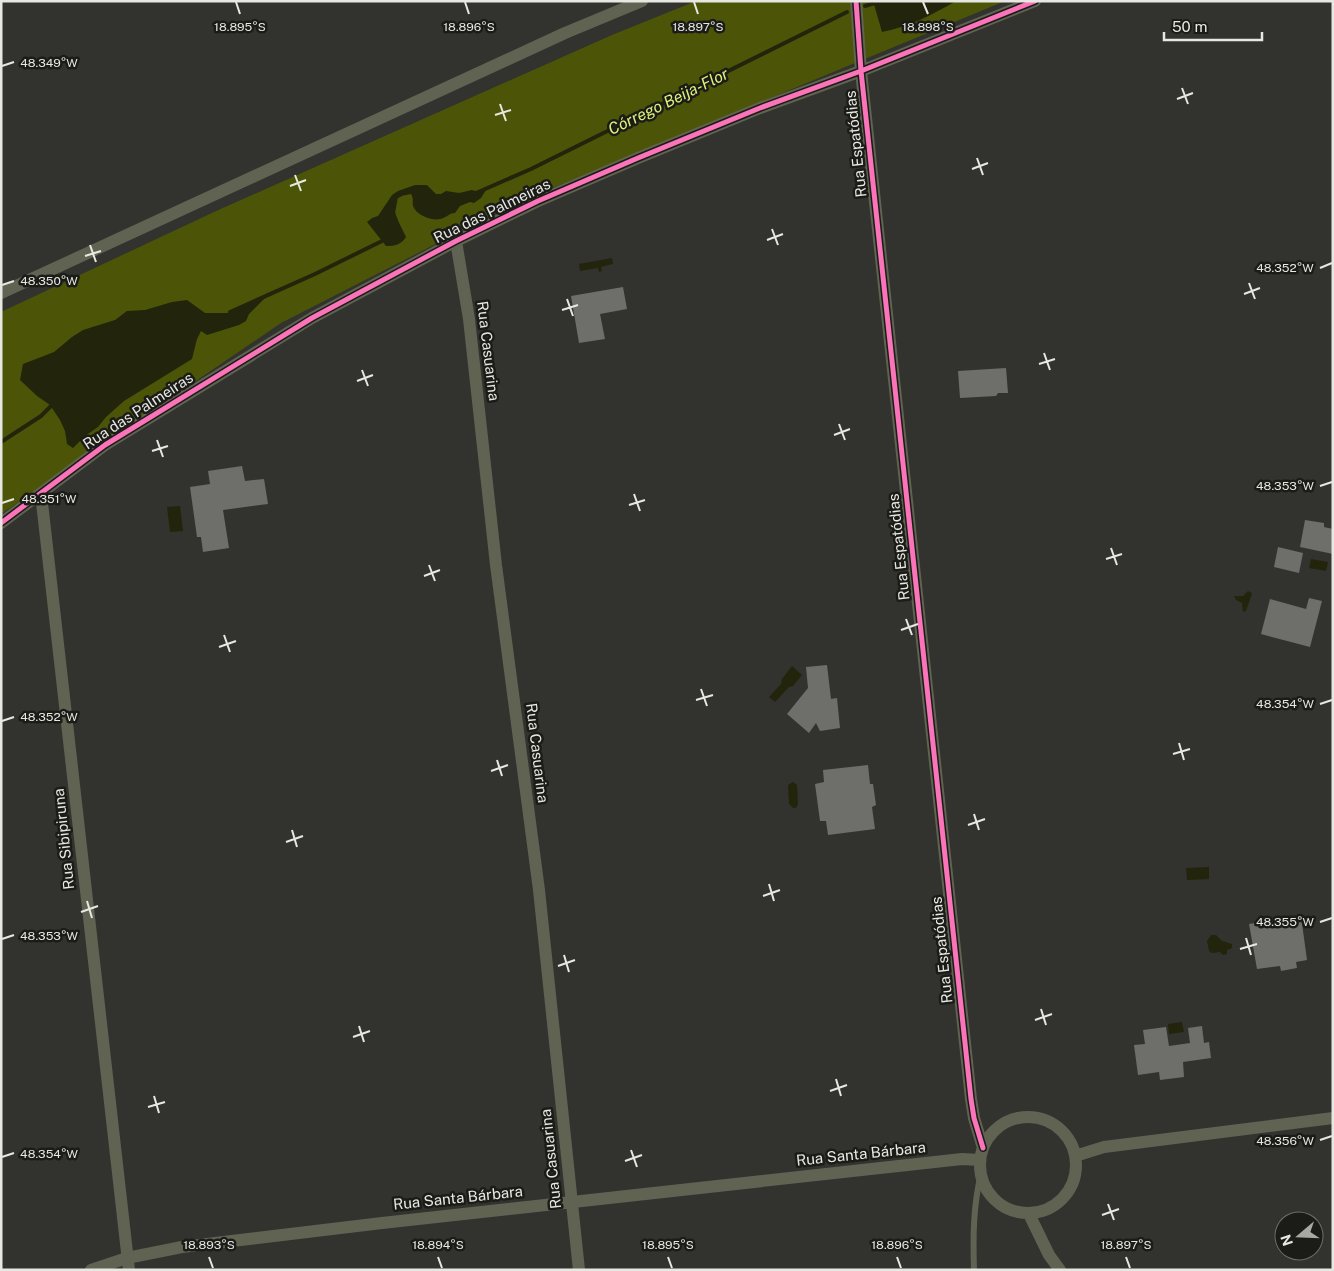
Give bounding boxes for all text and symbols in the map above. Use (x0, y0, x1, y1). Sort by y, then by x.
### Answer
scale bar (1164, 10, 1262, 42)
text: 50 m (1172, 18, 1207, 35)
text: 18.895°S (214, 20, 266, 34)
text: 18.896°S (443, 20, 495, 34)
text: 18.897°S (672, 20, 724, 34)
text: 18.898°S (902, 20, 954, 34)
text: 48.349°W (20, 56, 78, 70)
water label: Córrego Beija-Flor (605, 64, 732, 139)
street label: Rua Espatódias (841, 90, 870, 198)
street label: Rua das Palmeiras (431, 175, 553, 246)
text: 48.352°W (1256, 261, 1314, 275)
text: 48.350°W (20, 274, 78, 288)
street label: Rua Casuarina (474, 300, 503, 402)
street label: Rua das Palmeiras (80, 369, 196, 452)
text: 48.353°W (1256, 479, 1314, 493)
text: 48.351°W (21, 492, 77, 506)
street label: Rua Espatódias (884, 493, 913, 601)
text: 48.354°W (1256, 697, 1314, 711)
street label: Rua Casuarina (523, 702, 552, 804)
text: 48.352°W (20, 710, 78, 724)
street label: Rua Sibipiruna (50, 788, 77, 890)
street label: Rua Espatódias (927, 896, 956, 1004)
text: 48.355°W (1256, 915, 1315, 929)
text: 48.353°W (20, 929, 78, 943)
street label: Rua Casuarina (537, 1108, 564, 1210)
text: 48.356°W (1256, 1134, 1314, 1148)
street label: Rua Santa Bárbara (795, 1138, 927, 1169)
text: 48.354°W (20, 1147, 78, 1161)
street label: Rua Santa Bárbara (392, 1182, 524, 1213)
north arrow (1274, 1211, 1324, 1261)
text: N (1277, 1232, 1296, 1248)
text: 18.893°S (183, 1238, 235, 1252)
text: 18.894°S (412, 1238, 464, 1252)
text: 18.895°S (642, 1238, 694, 1252)
text: 18.896°S (871, 1238, 923, 1252)
text: 18.897°S (1100, 1238, 1152, 1252)

